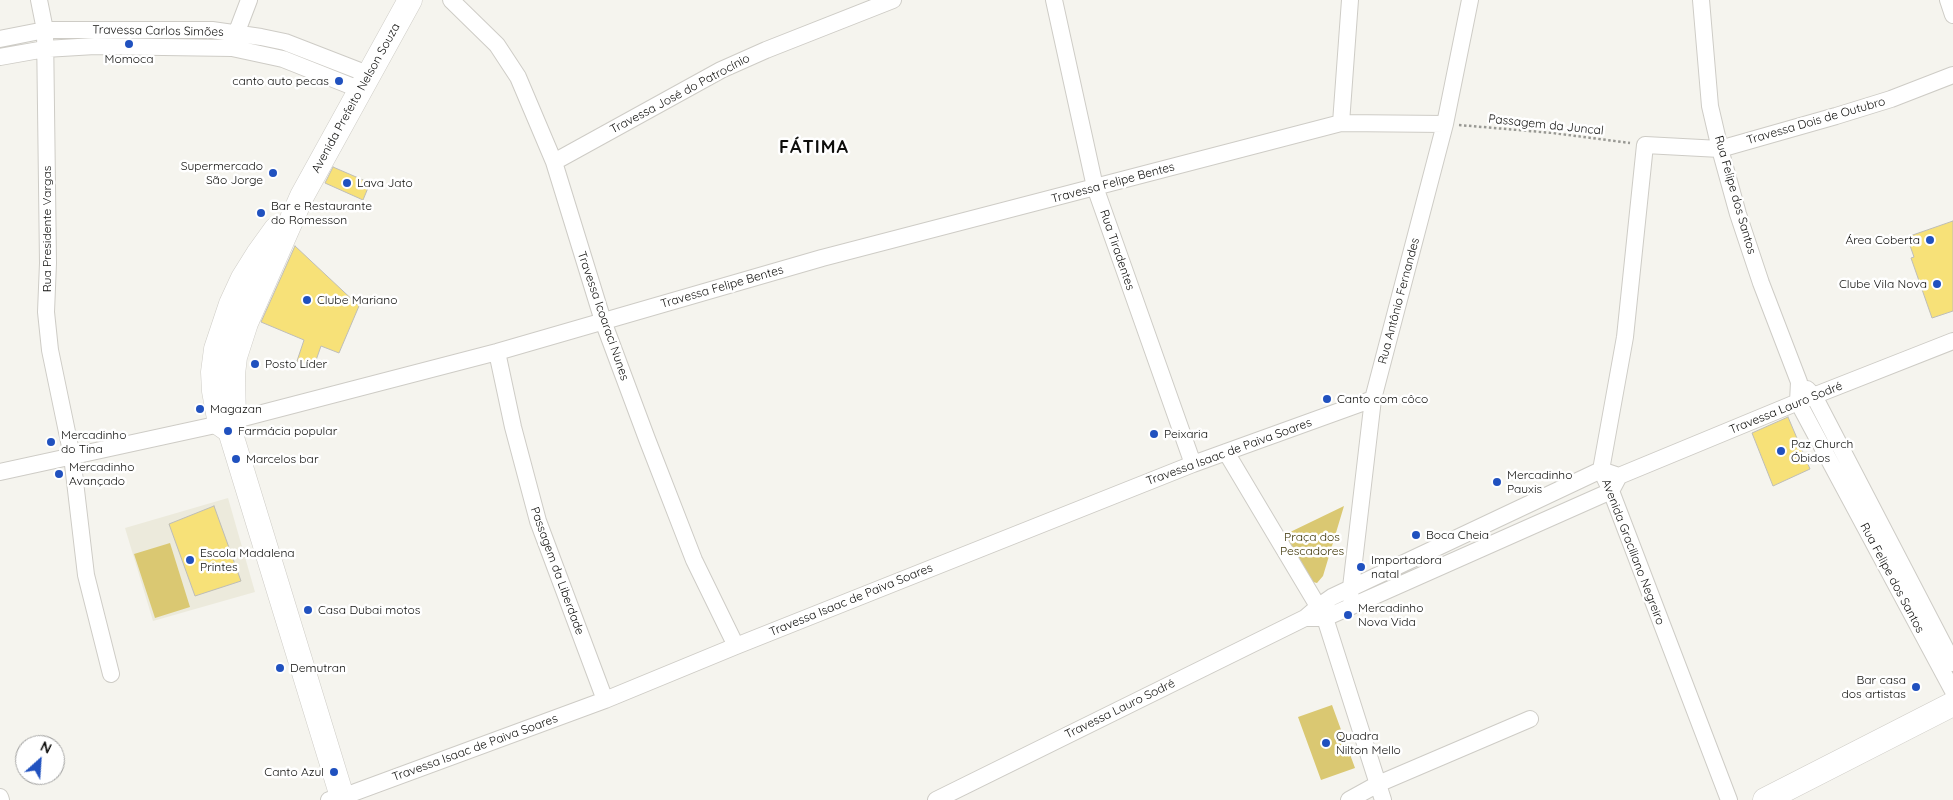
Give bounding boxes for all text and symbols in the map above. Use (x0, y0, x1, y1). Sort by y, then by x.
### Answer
street label: Avenida Prefeito Nelson Souza (309, 21, 403, 175)
street label: Travessa Carlos Simões (92, 23, 224, 39)
marker: Momoca (123, 38, 135, 50)
street label: Travessa José do Patrocínio (608, 51, 752, 137)
place label: Momoca (105, 52, 153, 66)
place label: canto auto pecas (232, 74, 329, 88)
marker: canto auto pecas (333, 75, 345, 87)
street label: Travessa Dois de Outubro (1745, 94, 1887, 148)
street label: Passagem da Juncal (1488, 112, 1604, 138)
street label: Rua Felipe dos Santos (1711, 134, 1759, 256)
district label: FÁTIMA (778, 137, 850, 159)
place label: Supermercado São Jorge (181, 159, 263, 187)
street label: Travessa Felipe Bentes (1050, 160, 1176, 206)
street label: Rua Presidente Vargas (40, 166, 54, 292)
marker: Supermercado São Jorge (267, 167, 279, 179)
place label: Lava Jato (357, 176, 413, 190)
marker: Lava Jato (341, 177, 353, 189)
place label: Bar e Restaurante do Romesson (271, 199, 372, 227)
marker: Bar e Restaurante do Romesson (255, 207, 267, 219)
street label: Rua Tiradentes (1096, 208, 1138, 292)
place label: Área Coberta (1845, 233, 1920, 247)
marker: Área Coberta (1924, 234, 1936, 246)
street label: Rua Antônio Fernandes (1375, 236, 1423, 366)
street label: Travessa Icoaraci Nunes (574, 250, 632, 382)
street label: Travessa Felipe Bentes (659, 263, 785, 311)
place label: Clube Vila Nova (1839, 277, 1927, 291)
marker: Clube Vila Nova (1931, 278, 1943, 290)
place label: Clube Mariano (317, 293, 398, 307)
marker: Clube Mariano (301, 294, 313, 306)
place label: Posto Líder (265, 357, 327, 371)
marker: Posto Líder (249, 358, 261, 370)
street label: Travessa Lauro Sodré (1727, 379, 1845, 437)
place label: Canto com côco (1337, 392, 1428, 406)
marker: Canto com côco (1321, 393, 1333, 405)
place label: Magazan (210, 402, 262, 416)
marker: Magazan (194, 403, 206, 415)
street label: Travessa Isaac de Paiva Soares (1144, 415, 1314, 489)
place label: Farmácia popular (238, 424, 337, 438)
marker: Farmácia popular (222, 425, 234, 437)
place label: Peixaria (1164, 427, 1208, 441)
place label: Mercadinho do Tina (61, 428, 126, 456)
marker: Peixaria (1148, 428, 1160, 440)
marker: Mercadinho do Tina (45, 436, 57, 448)
place label: Paz Church Óbidos (1791, 437, 1853, 465)
marker: Paz Church Óbidos (1775, 445, 1787, 457)
place label: Marcelos bar (246, 452, 319, 466)
marker: Marcelos bar (230, 453, 242, 465)
place label: Mercadinho Avançado (69, 460, 134, 488)
marker: Mercadinho Avançado (53, 468, 65, 480)
place label: Mercadinho Pauxis (1507, 468, 1572, 496)
marker: Mercadinho Pauxis (1491, 476, 1503, 488)
street label: Avenida Graciliano Negreiro (1599, 477, 1667, 627)
street label: Passagem da Liberdade (527, 505, 587, 637)
street label: Rua Felipe dos Santos (1857, 520, 1927, 636)
place label: Boca Cheia (1426, 528, 1489, 542)
marker: Boca Cheia (1410, 529, 1422, 541)
park label: Praça dos Pescadores (1280, 530, 1344, 558)
place label: Escola Madalena Printes (200, 546, 295, 574)
place label: Importadora natal (1371, 553, 1442, 581)
marker: Escola Madalena Printes (184, 554, 196, 566)
street label: Travessa Isaac de Paiva Soares (767, 561, 935, 639)
marker: Importadora natal (1355, 561, 1367, 573)
place label: Mercadinho Nova Vida (1358, 601, 1423, 629)
place label: Casa Dubai motos (318, 603, 420, 617)
marker: Casa Dubai motos (302, 604, 314, 616)
marker: Mercadinho Nova Vida (1342, 609, 1354, 621)
place label: Demutran (290, 661, 346, 675)
marker: Demutran (274, 662, 286, 674)
place label: Bar casa dos artistas (1841, 673, 1906, 701)
street label: Travessa Lauro Sodré (1063, 676, 1177, 742)
marker: Bar casa dos artistas (1910, 681, 1922, 693)
street label: Travessa Isaac de Paiva Soares (390, 711, 560, 785)
place label: Quadra Nilton Mello (1336, 729, 1401, 757)
north arrow (15, 735, 65, 785)
text: N (38, 737, 55, 758)
marker: Quadra Nilton Mello (1320, 737, 1332, 749)
place label: Canto Azul (264, 765, 324, 779)
marker: Canto Azul (328, 766, 340, 778)

